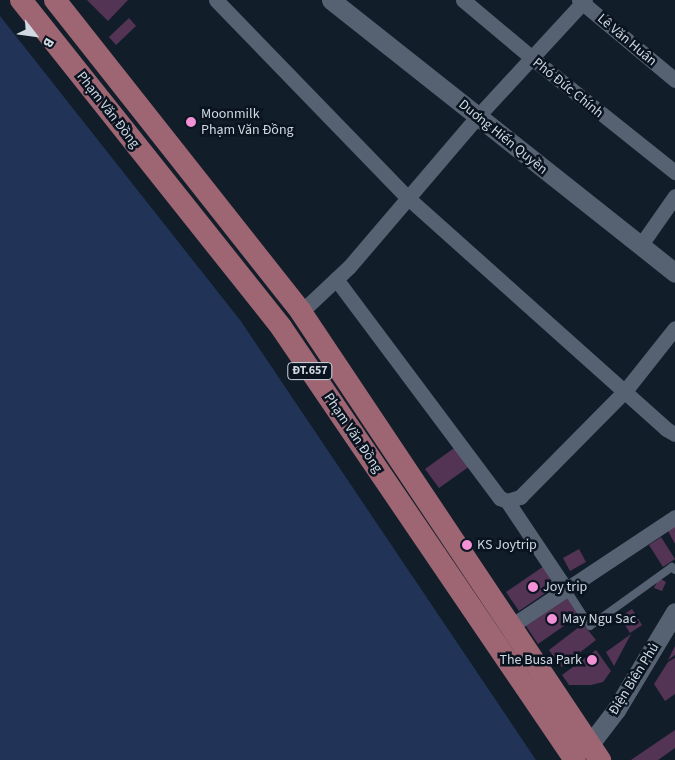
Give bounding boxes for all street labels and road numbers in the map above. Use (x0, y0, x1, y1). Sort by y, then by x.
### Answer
street label: Lê Văn Huân (594, 10, 660, 70)
street label: Phó Đức Chính (529, 54, 607, 122)
street label: Phạm Văn Đồng (73, 68, 143, 152)
street label: Duơng Hiến Quyền (455, 96, 551, 178)
road number: ĐT.657 (286, 362, 334, 381)
street label: Phạm Văn Đồng (320, 390, 386, 476)
street label: Điện Biên Phủ (605, 640, 663, 718)

